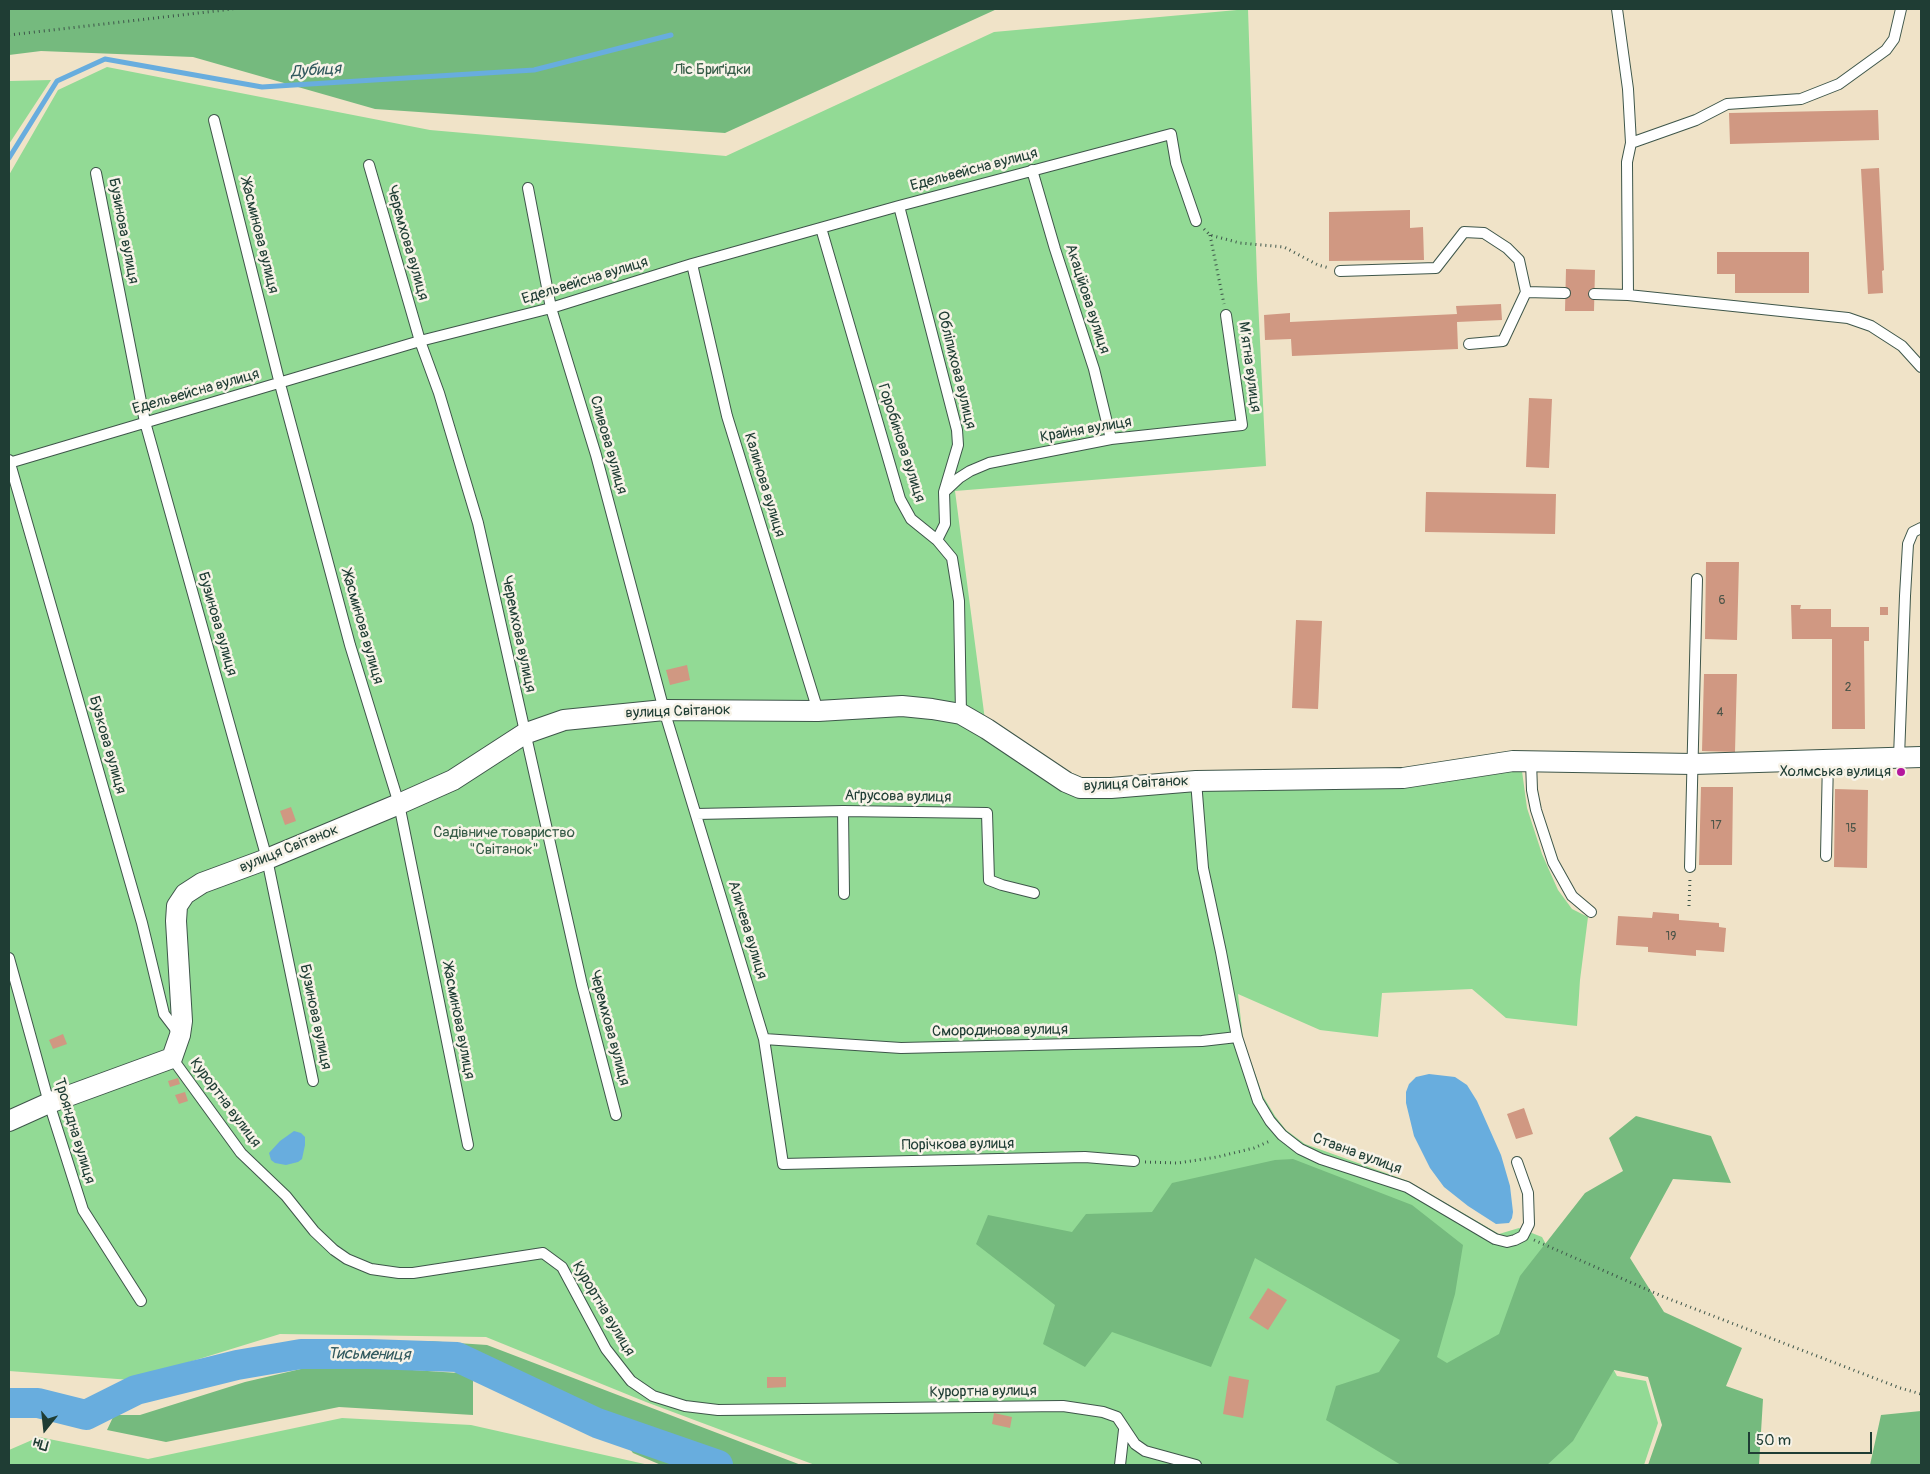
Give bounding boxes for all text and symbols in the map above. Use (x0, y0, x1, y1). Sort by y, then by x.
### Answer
water label: Дубиця (290, 60, 342, 82)
park label: Ліс Бриґідки (673, 61, 751, 79)
street label: Едельвейсна вулиця (908, 144, 1040, 196)
street label: Бузинова вулиця (104, 177, 142, 285)
street label: Жасминова вулиця (236, 177, 282, 295)
street label: Черемхова вулиця (382, 183, 432, 303)
street label: Акаційова вулиця (1061, 242, 1113, 356)
street label: Едельвейсна вулиця (520, 253, 650, 309)
street label: Обліпихова вулиця (933, 309, 979, 431)
street label: Мʼятна вулиця (1234, 320, 1264, 414)
street label: Едельвейсна вулиця (131, 365, 261, 419)
street label: Горобинова вулиця (873, 381, 929, 505)
street label: Сливова вулиця (585, 394, 631, 496)
street label: Крайня вулиця (1039, 413, 1133, 447)
street label: Калинова вулиця (740, 431, 788, 539)
street label: Жасминова вулиця (337, 568, 387, 686)
street label: Бузинова вулиця (194, 570, 240, 678)
street label: Черемхова вулиця (497, 574, 539, 694)
house number: 6 (1719, 594, 1725, 608)
house number: 2 (1845, 681, 1851, 695)
street label: Бузкова вулиця (84, 694, 130, 796)
street label: вулиця Світанок (625, 701, 731, 723)
house number: 4 (1717, 706, 1723, 720)
place label: Холмська вулиця (1780, 763, 1891, 781)
marker: Холмська вулиця (1895, 766, 1907, 778)
street label: вулиця Світанок (1083, 772, 1189, 796)
street label: Аґрусова вулиця (844, 787, 952, 807)
house number: 17 (1710, 819, 1722, 833)
street label: вулиця Світанок (237, 821, 341, 877)
house number: 15 (1845, 822, 1857, 836)
park label: Садівниче товариство "Світанок" (433, 824, 575, 859)
street label: Аличева вулиця (724, 879, 770, 981)
house number: 19 (1666, 930, 1676, 944)
street label: Жасминова вулиця (438, 961, 478, 1081)
street label: Бузинова вулиця (295, 963, 335, 1071)
street label: Черемхова вулиця (585, 968, 633, 1088)
street label: Смородинова вулиця (932, 1021, 1068, 1041)
street label: Курортна вулиця (186, 1055, 264, 1151)
street label: Трояндна вулиця (49, 1076, 99, 1186)
street label: Ставна вулиця (1310, 1130, 1404, 1178)
street label: Порічкова вулиця (902, 1135, 1014, 1155)
street label: Курортна вулиця (568, 1258, 638, 1360)
water label: Тисьмениця (328, 1345, 410, 1365)
street label: Курортна вулиця (929, 1382, 1037, 1402)
north arrow (20, 1404, 70, 1454)
scale bar (1750, 1422, 1874, 1454)
text: 50 m (1756, 1431, 1791, 1450)
text: Пн (31, 1434, 50, 1454)

